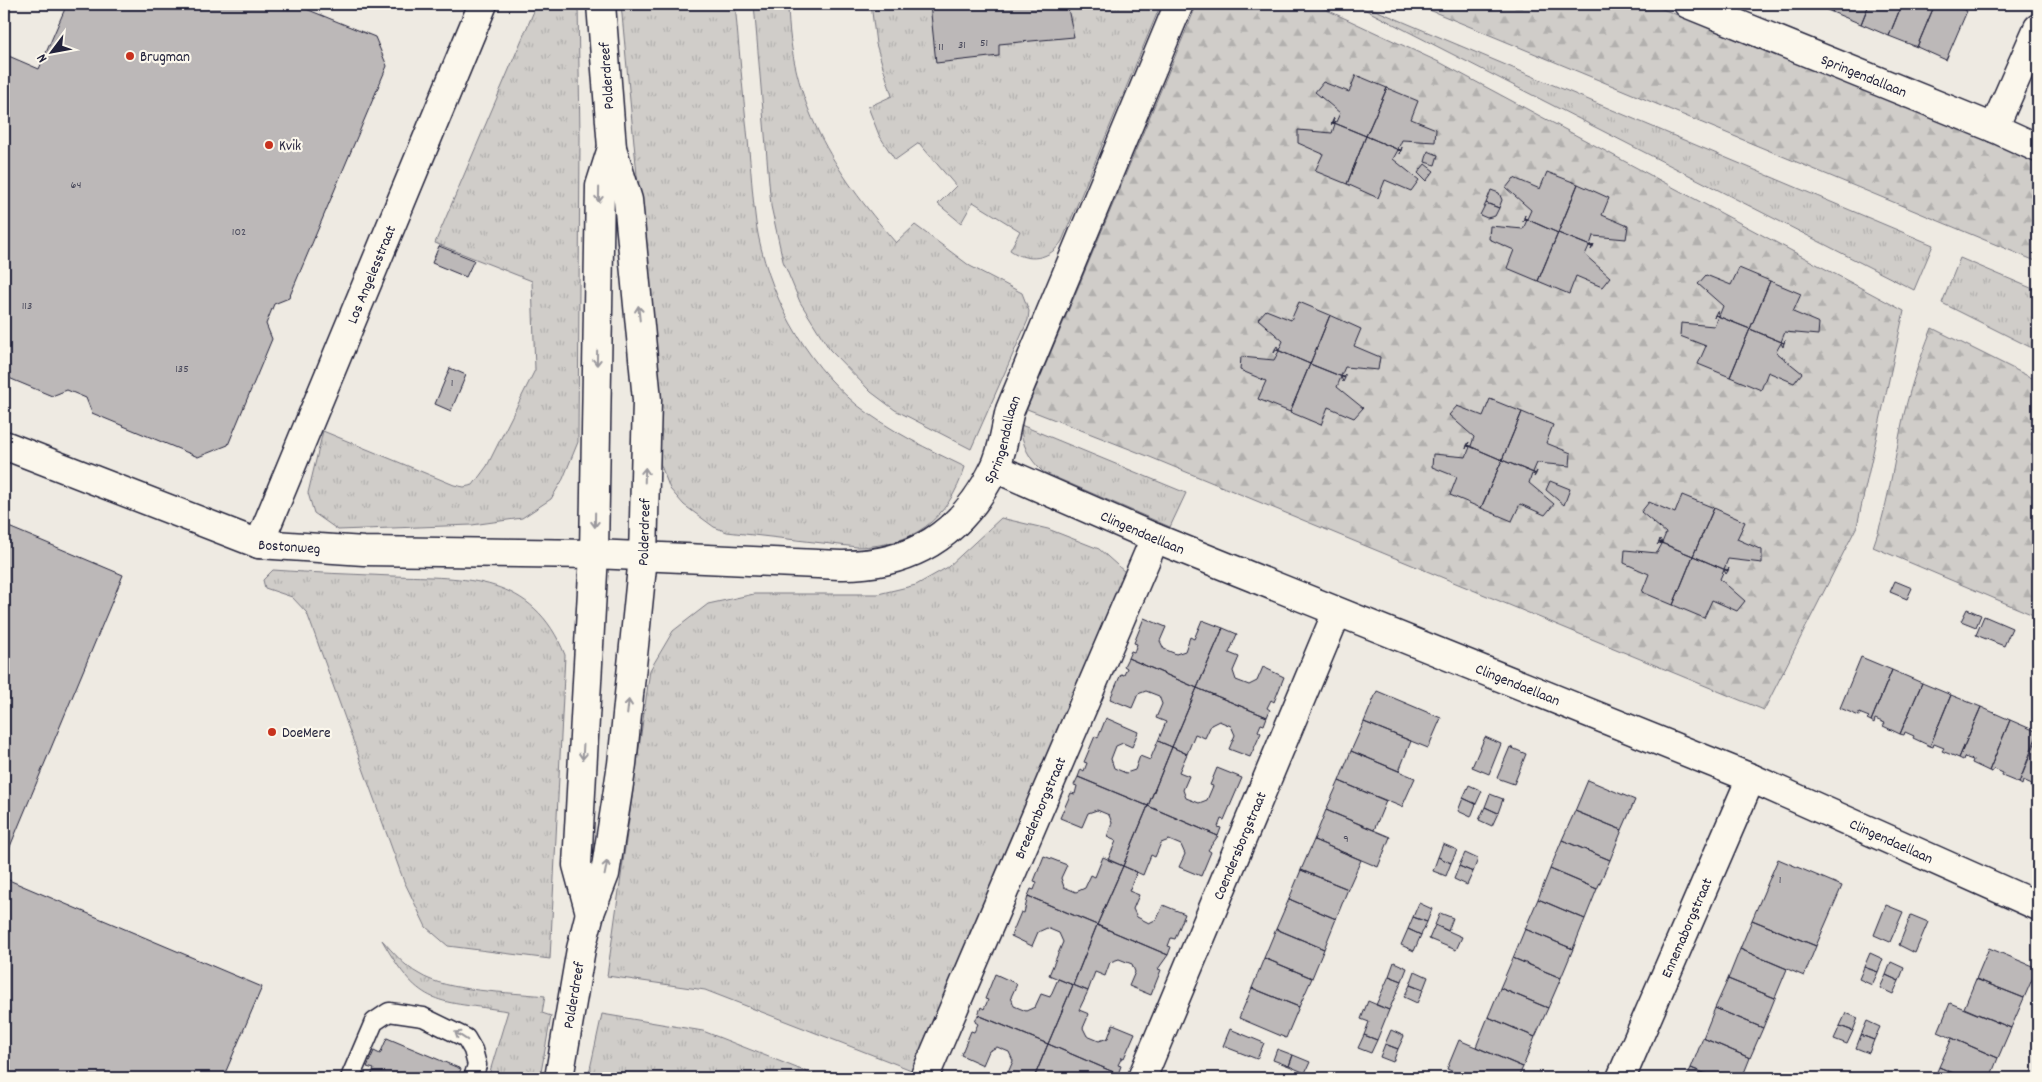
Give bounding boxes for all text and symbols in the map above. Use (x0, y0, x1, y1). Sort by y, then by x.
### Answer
north arrow (28, 28, 78, 78)
house number: 51 (980, 35, 988, 52)
house number: 31 (958, 37, 966, 54)
house number: 11 (938, 39, 944, 56)
street label: Polderdreef (595, 41, 621, 110)
place label: Brugman (140, 47, 190, 69)
text: N (32, 50, 53, 66)
marker: Brugman (124, 50, 136, 62)
street label: Springendallaan (1817, 50, 1910, 105)
place label: Kvik (279, 136, 301, 158)
marker: Kvik (263, 139, 275, 151)
house number: 64 (71, 177, 81, 194)
one-way arrow (595, 187, 604, 203)
street label: Los Angelesstraat (343, 222, 403, 328)
house number: 102 (232, 224, 246, 241)
house number: 113 (22, 298, 32, 315)
one-way arrow (634, 305, 644, 321)
one-way arrow (592, 349, 602, 365)
house number: 135 (175, 361, 189, 378)
house number: 1 (451, 375, 453, 392)
street label: Springendallaan (979, 392, 1028, 488)
one-way arrow (640, 467, 650, 484)
street label: Polderdreef (633, 497, 658, 567)
street label: Clingendaellaan (1096, 506, 1187, 562)
one-way arrow (590, 512, 599, 528)
street label: Bostonweg (258, 535, 321, 561)
street label: Clingendaellaan (1472, 659, 1563, 713)
one-way arrow (623, 699, 633, 715)
place label: DoeMere (282, 723, 331, 745)
marker: DoeMere (266, 726, 278, 738)
one-way arrow (578, 744, 587, 760)
street label: Breedenborgstraat (1010, 754, 1073, 863)
street label: Coendersborgstraat (1209, 788, 1274, 904)
street label: Clingendaellaan (1845, 814, 1936, 871)
house number: 9 (1343, 831, 1349, 848)
one-way arrow (602, 860, 611, 876)
house number: 1 (1779, 872, 1781, 889)
street label: Ennemaborgstraat (1657, 874, 1720, 982)
street label: Polderdreef (559, 960, 592, 1031)
one-way arrow (454, 1031, 468, 1041)

